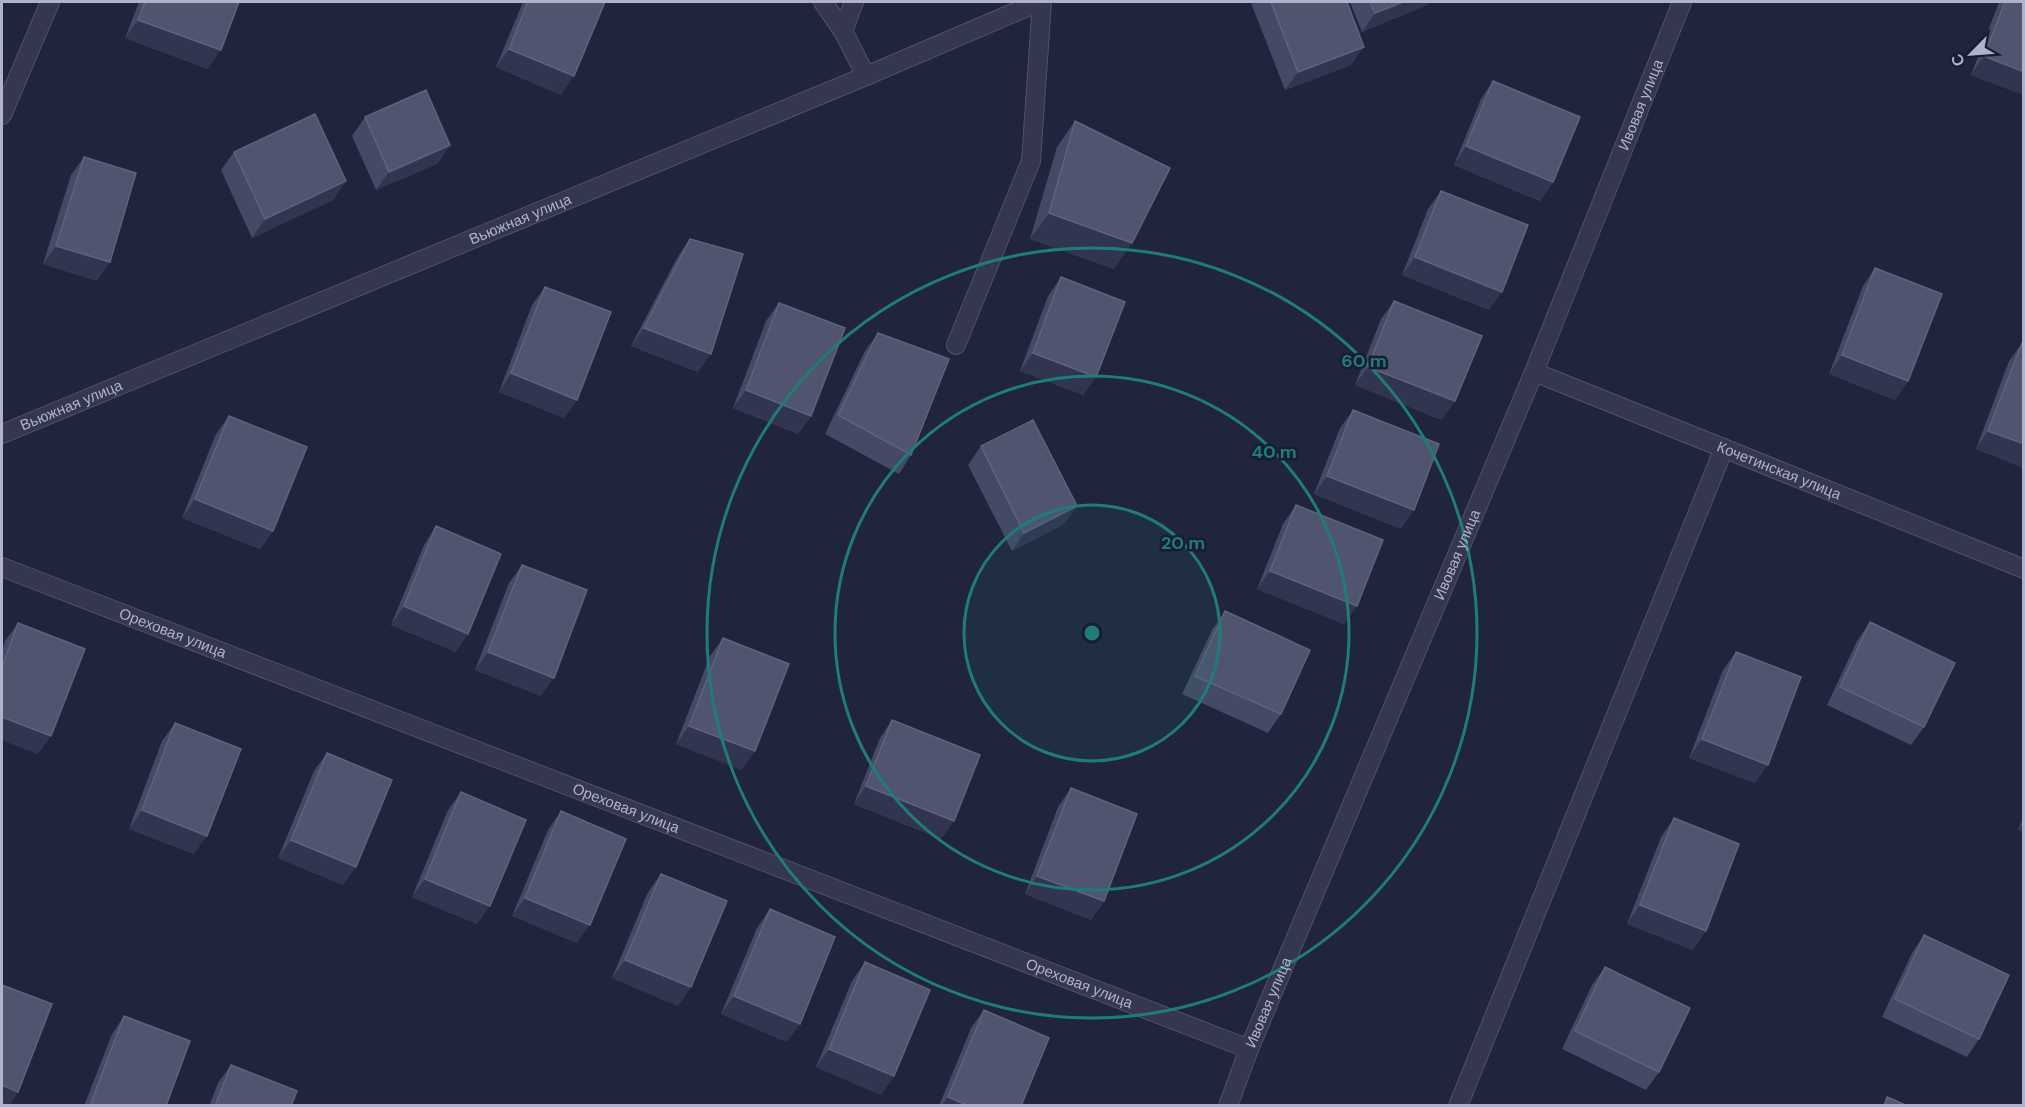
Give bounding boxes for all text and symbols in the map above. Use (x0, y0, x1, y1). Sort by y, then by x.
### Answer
north arrow (1941, 24, 2001, 84)
text: С (1946, 50, 1970, 70)
street label: Ивовая улица (1614, 56, 1668, 153)
street label: Вьюжная улица (466, 189, 575, 249)
text: 60 m (1341, 349, 1387, 373)
street label: Вьюжная улица (17, 375, 126, 435)
street label: Кочетинская улица (1714, 437, 1845, 505)
text: 40 m (1251, 440, 1297, 464)
street label: Ивовая улица (1429, 506, 1485, 603)
text: 20 m (1161, 531, 1205, 555)
street label: Ореховая улица (116, 603, 230, 663)
centre of rings (1082, 623, 1102, 643)
street label: Ореховая улица (570, 778, 683, 838)
street label: Ореховая улица (1023, 954, 1136, 1013)
street label: Ивовая улица (1241, 954, 1297, 1051)

